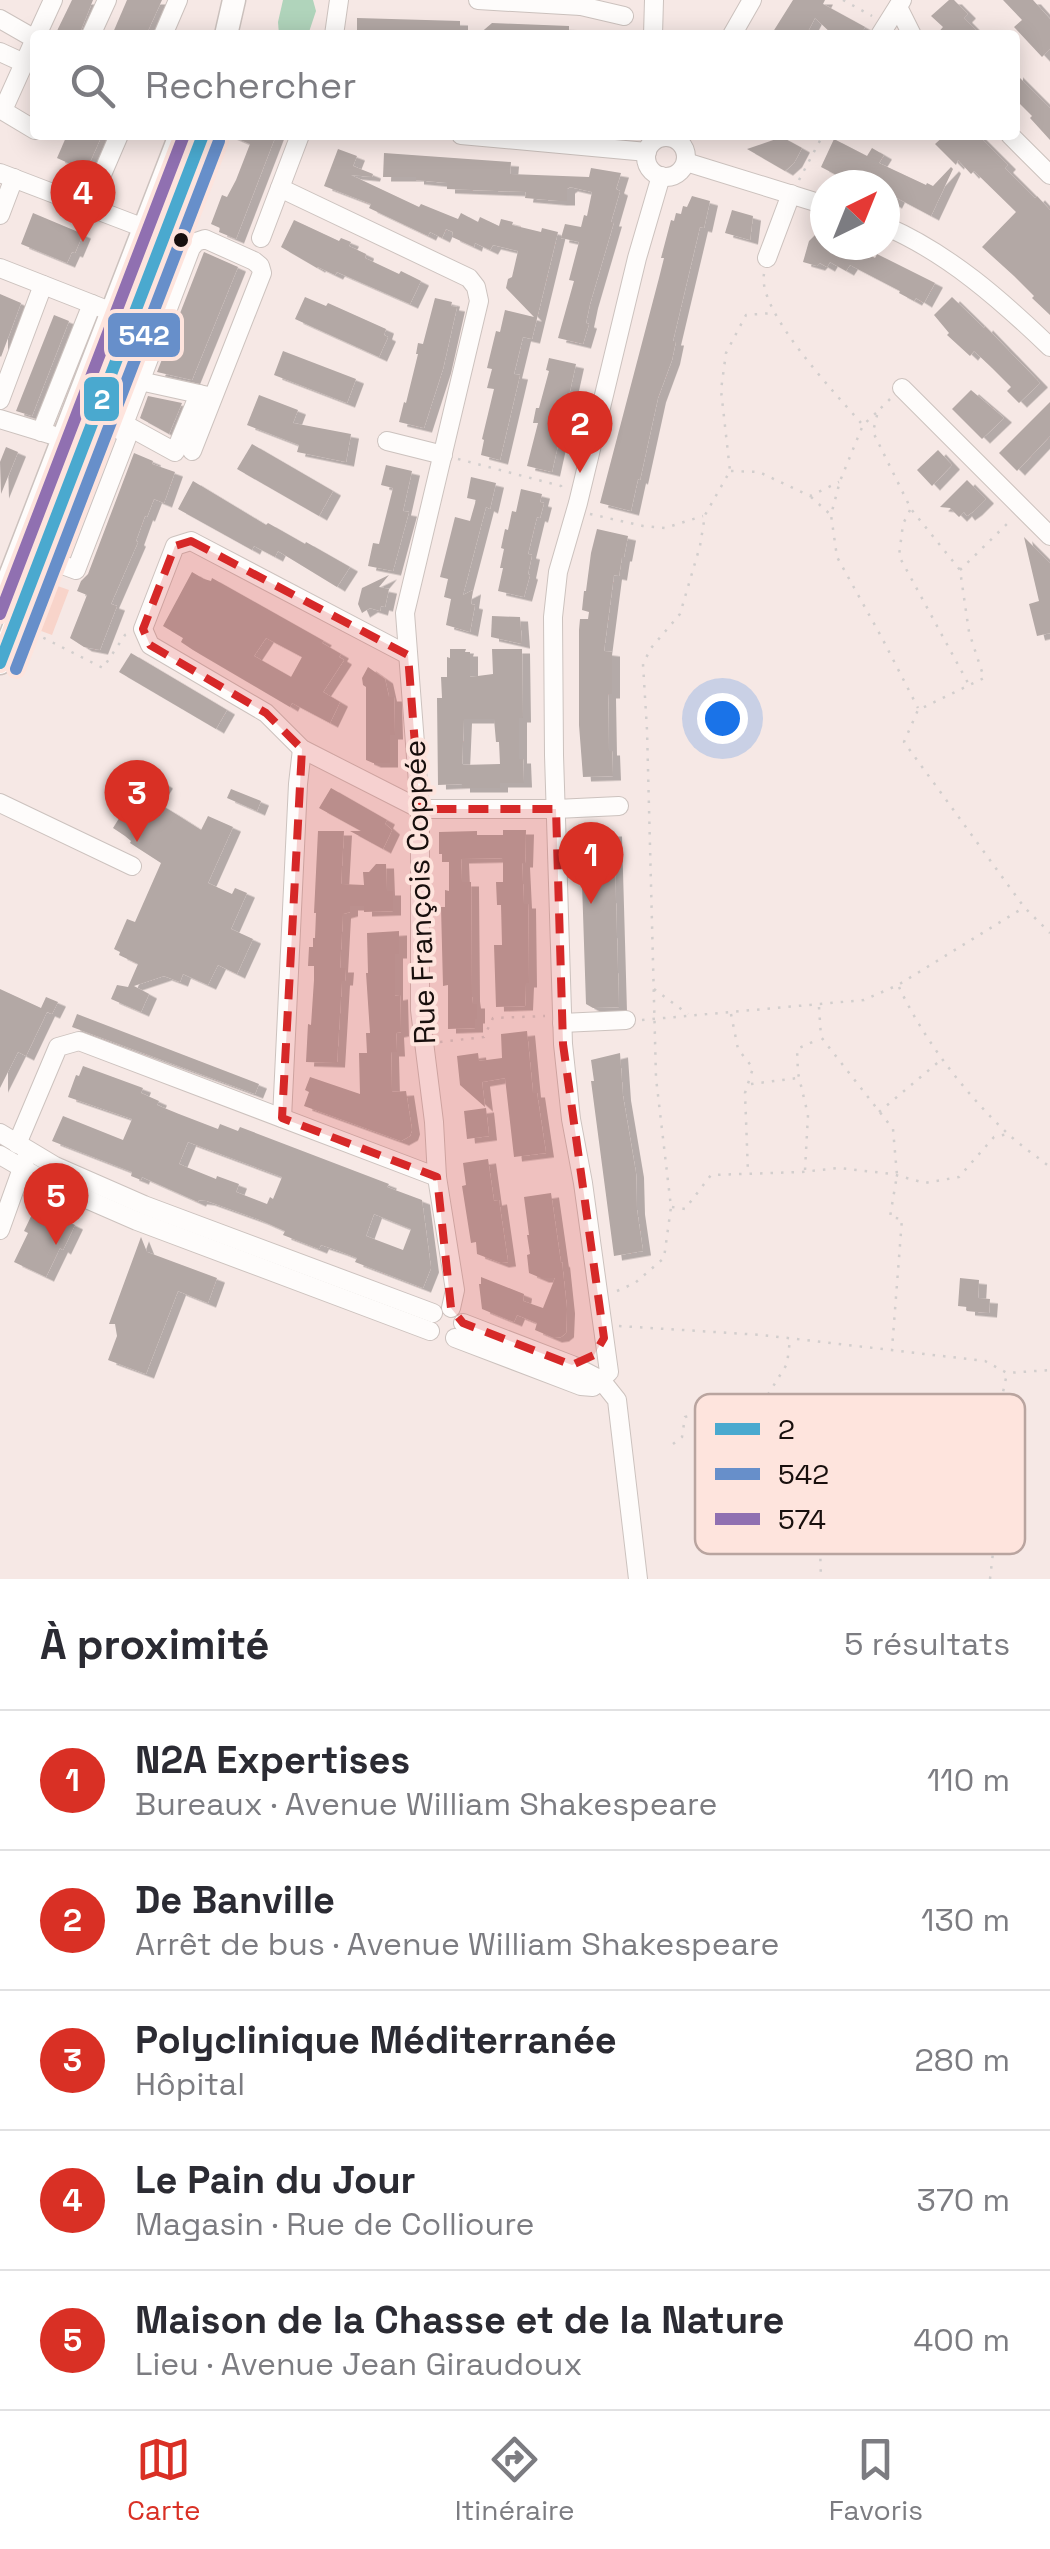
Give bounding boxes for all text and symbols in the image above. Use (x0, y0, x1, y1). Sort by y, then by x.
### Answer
search box (30, 30, 1020, 140)
icon: search (65, 58, 120, 113)
text: Rechercher (145, 61, 356, 109)
pin: 4 (51, 160, 116, 242)
north arrow (810, 170, 900, 260)
unlabelled marker (171, 230, 191, 250)
line badge: 542 (106, 311, 182, 359)
text: 542 (118, 317, 170, 353)
line badge: 2 (82, 375, 121, 423)
text: 2 (94, 381, 110, 417)
pin: 2 (548, 390, 612, 473)
your location (697, 693, 748, 744)
street label: Rue François Coppée (395, 739, 444, 1045)
pin: 3 (104, 760, 170, 842)
pin: 1 (558, 822, 624, 904)
pin: 5 (23, 1162, 88, 1245)
legend (695, 1394, 1025, 1554)
text: 2 (778, 1411, 795, 1447)
text: 542 (778, 1456, 829, 1492)
text: 574 (778, 1501, 826, 1537)
text: À proximité (40, 1618, 270, 1671)
text: 5 résultats (844, 1624, 1010, 1664)
text: N2A Expertises (135, 1736, 410, 1784)
text: 1 (65, 1760, 80, 1800)
text: 110 m (927, 1760, 1010, 1800)
text: Bureaux · Avenue William Shakespeare (135, 1784, 717, 1824)
text: De Banville (135, 1876, 335, 1924)
text: 2 (63, 1900, 82, 1940)
text: 130 m (921, 1900, 1010, 1940)
text: Arrêt de bus · Avenue William Shakespeare (135, 1924, 780, 1964)
text: Polyclinique Méditerranée (135, 2016, 617, 2064)
text: 3 (63, 2040, 82, 2080)
text: 280 m (915, 2040, 1010, 2080)
text: Hôpital (135, 2064, 245, 2104)
text: Le Pain du Jour (135, 2156, 416, 2204)
text: 4 (62, 2180, 83, 2220)
text: 370 m (917, 2180, 1010, 2220)
text: Magasin · Rue de Collioure (135, 2204, 535, 2244)
text: Maison de la Chasse et de la Nature (135, 2296, 784, 2344)
text: 5 (63, 2320, 82, 2360)
text: 400 m (913, 2320, 1010, 2360)
text: Lieu · Avenue Jean Giraudoux (135, 2344, 582, 2384)
tab: Carte (127, 2432, 201, 2528)
tab: Itinéraire (455, 2432, 575, 2528)
tab: Favoris (829, 2432, 923, 2528)

